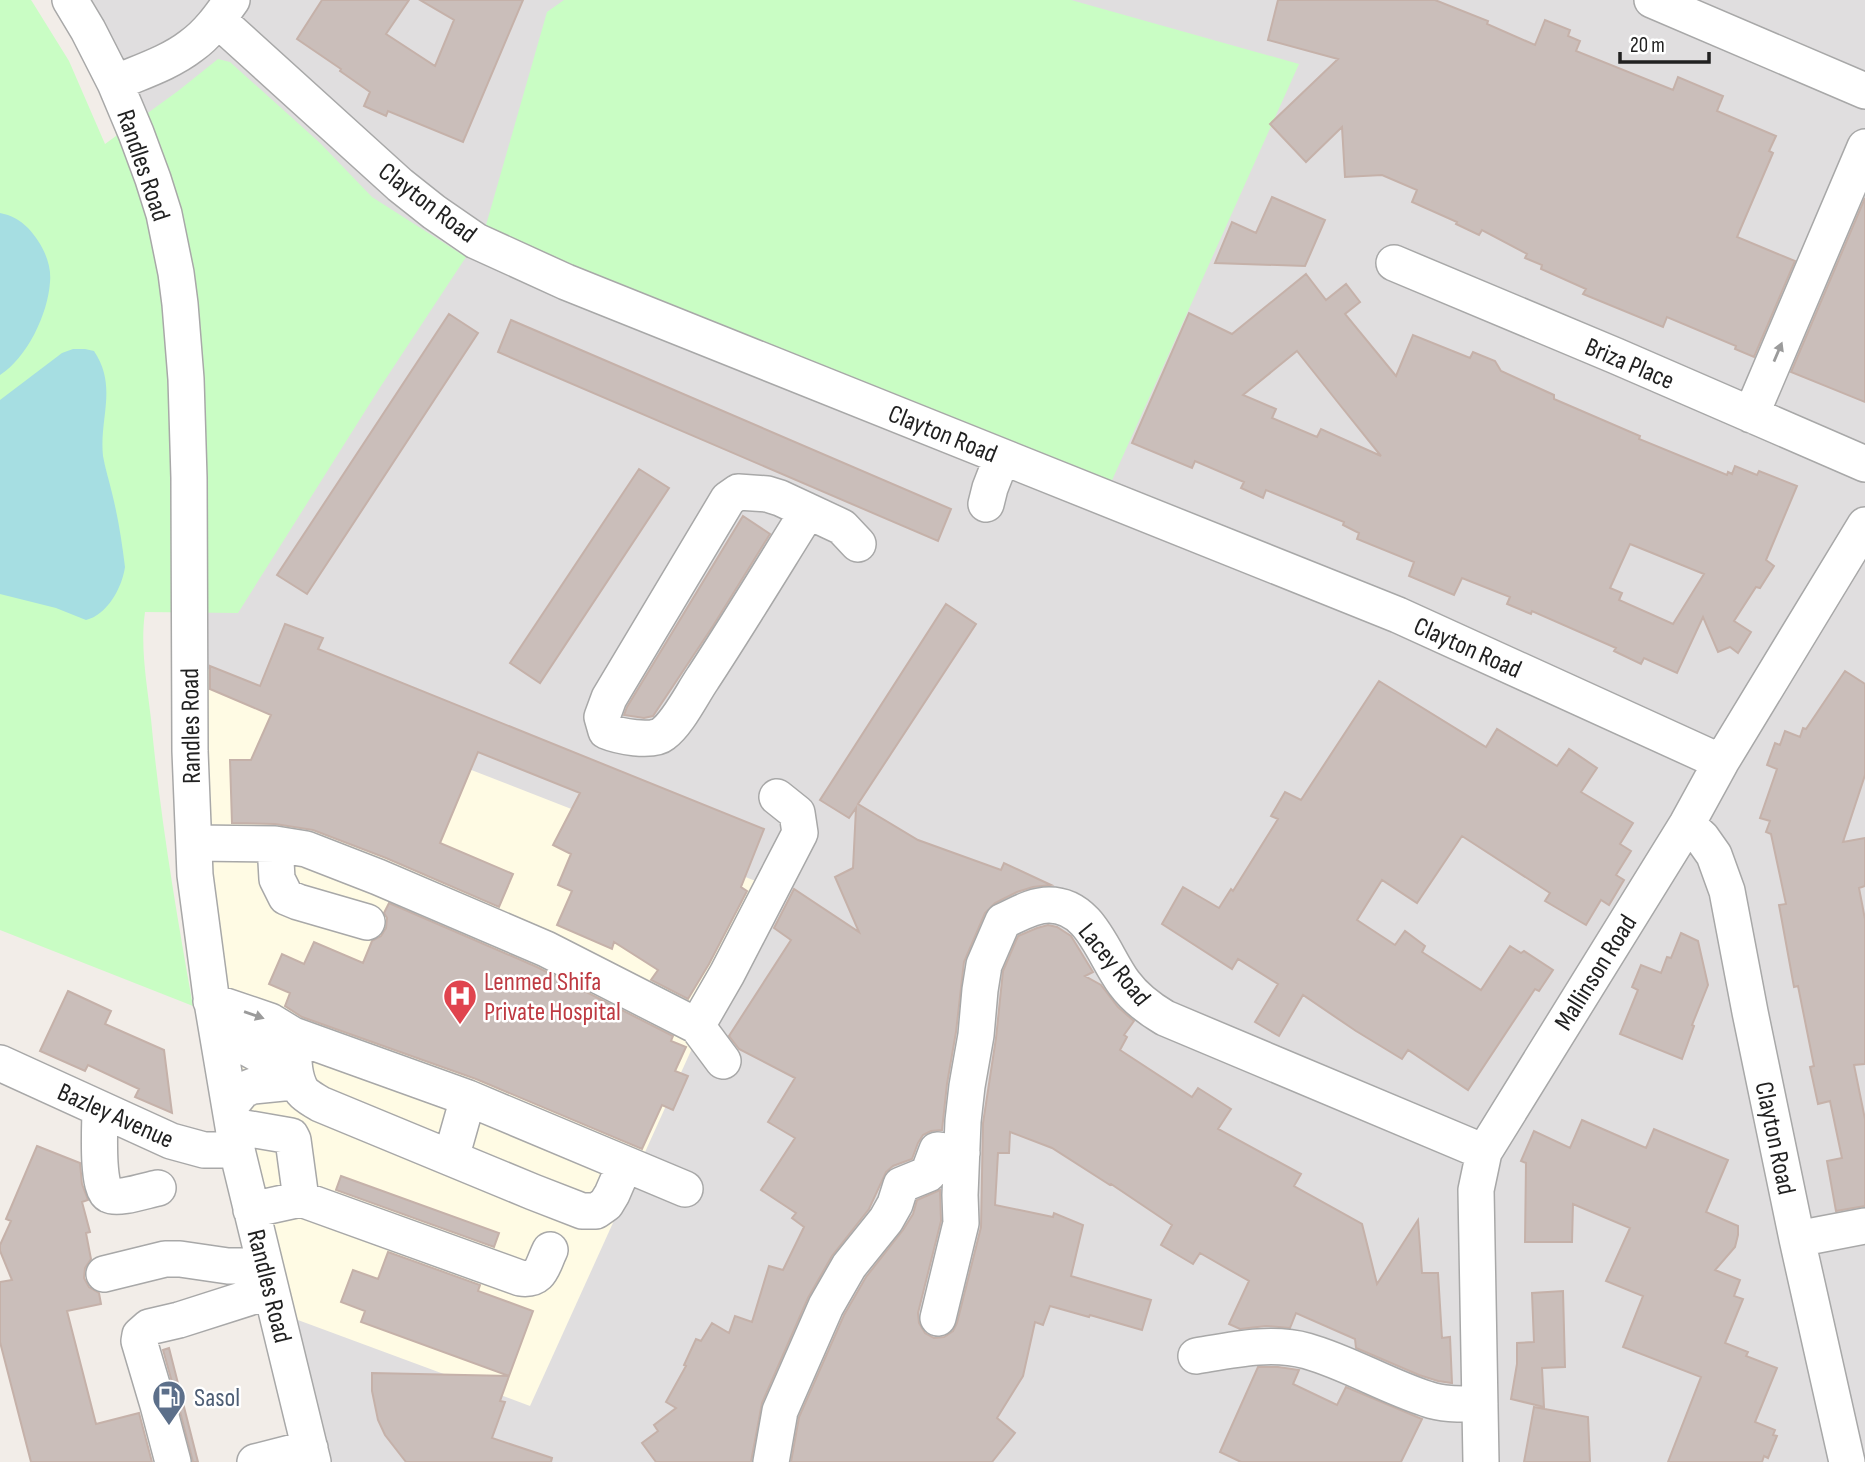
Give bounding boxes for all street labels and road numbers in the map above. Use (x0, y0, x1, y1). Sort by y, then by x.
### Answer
street label: Randles Road (109, 106, 176, 225)
street label: Clayton Road (372, 156, 482, 250)
street label: Briza Place (1580, 332, 1679, 397)
street label: Clayton Road (883, 399, 1001, 470)
street label: Clayton Road (1409, 611, 1526, 686)
street label: Randles Road (175, 668, 208, 784)
street label: Mallinson Road (1549, 909, 1644, 1036)
street label: Lacey Road (1071, 917, 1157, 1013)
street label: Bazley Avenue (53, 1077, 178, 1156)
street label: Clayton Road (1747, 1079, 1802, 1198)
street label: Randles Road (240, 1226, 298, 1346)

